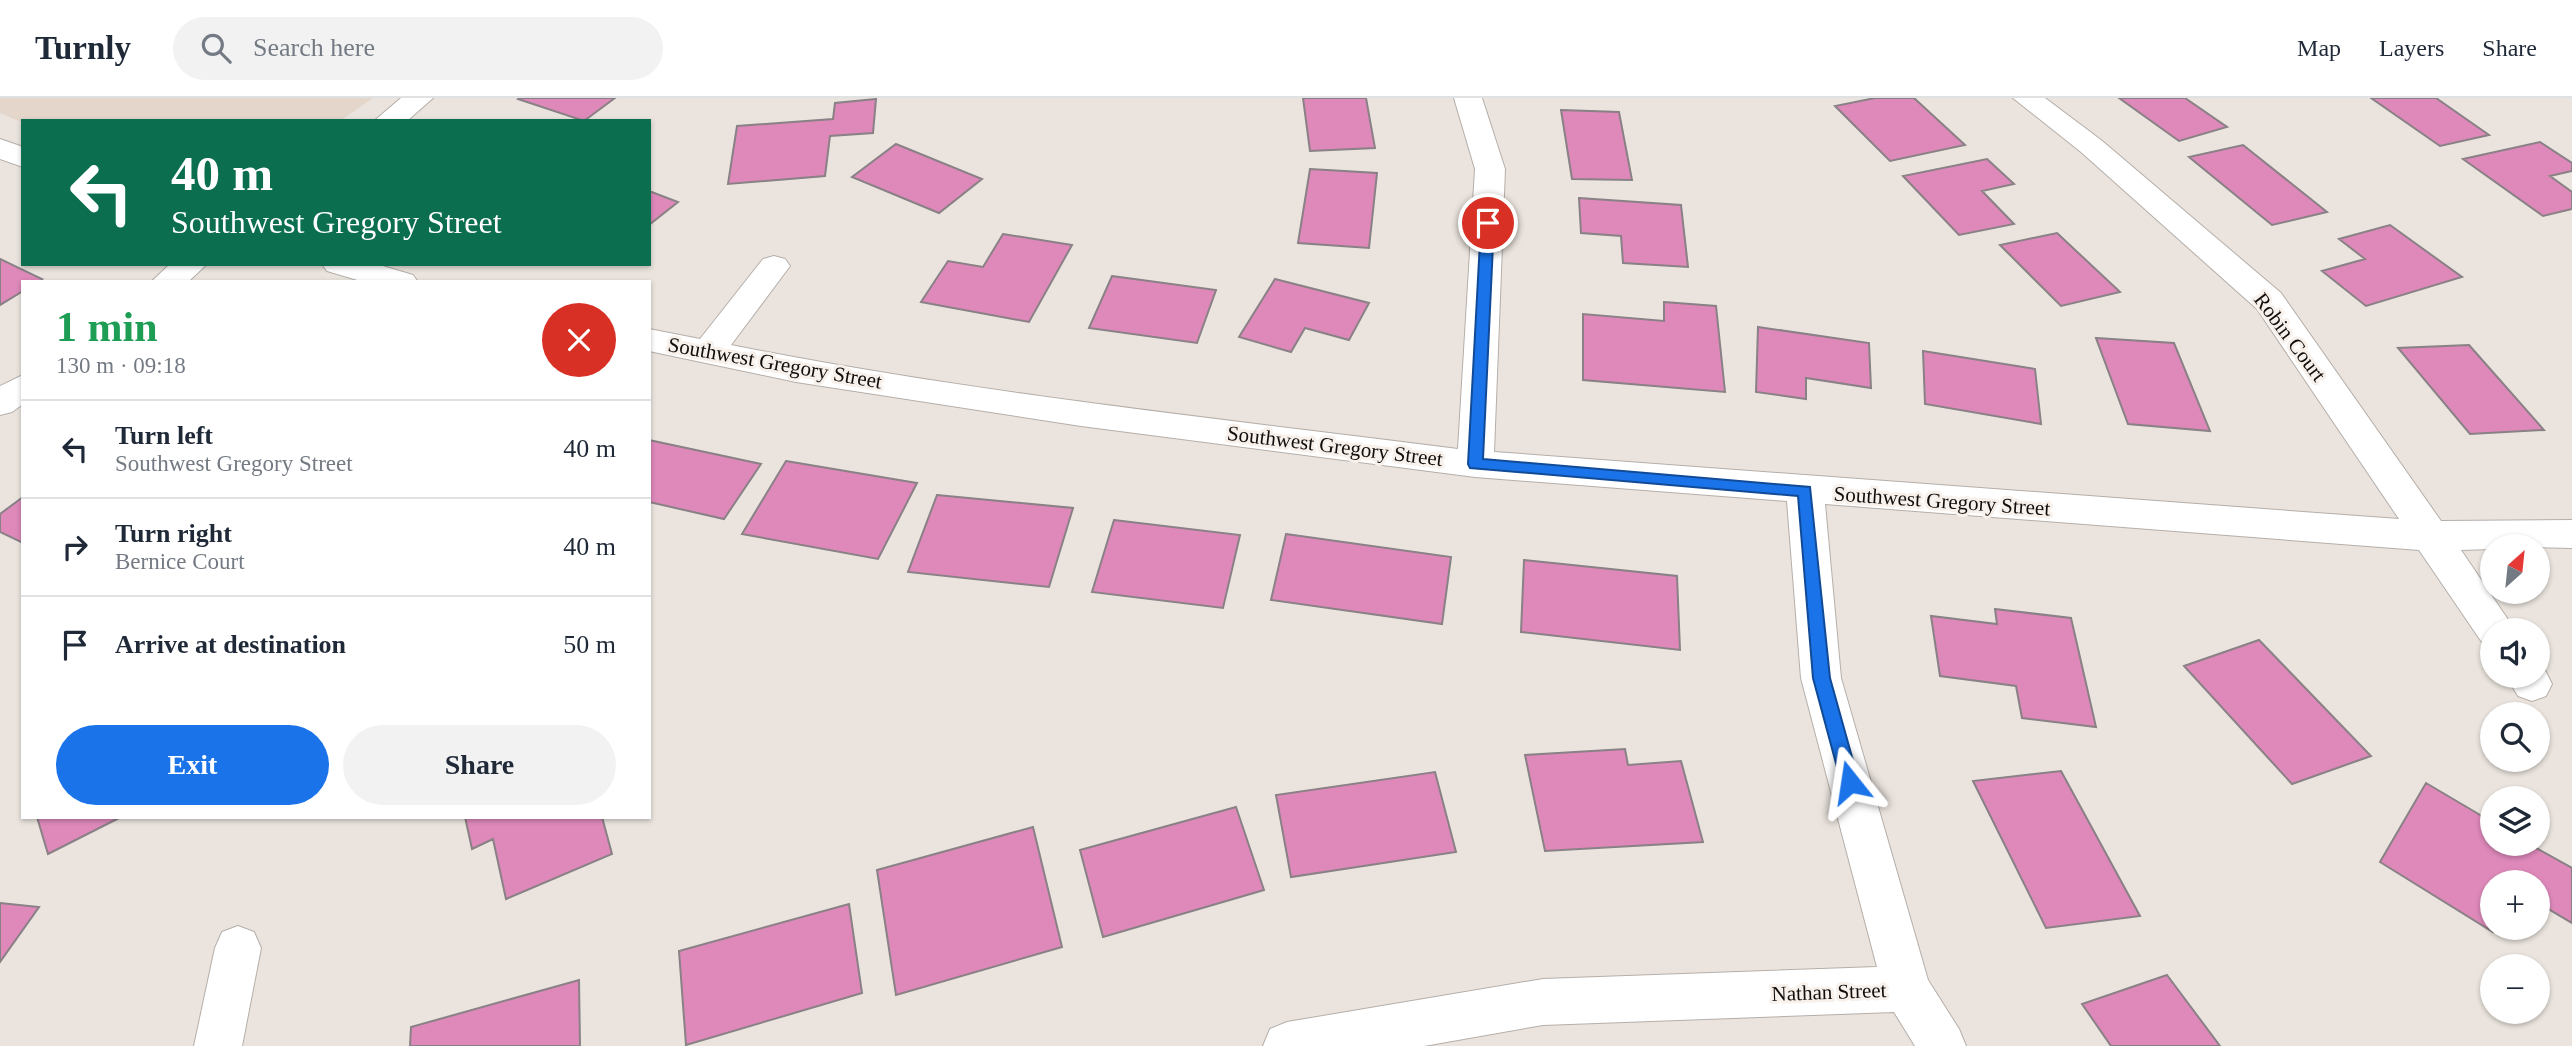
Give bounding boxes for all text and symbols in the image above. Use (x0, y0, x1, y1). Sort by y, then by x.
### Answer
search box (173, 17, 663, 80)
icon: search (197, 29, 235, 67)
text: Turnly (35, 30, 131, 66)
text: Search here (253, 33, 375, 62)
text: Map (2297, 35, 2341, 61)
text: Layers (2379, 35, 2444, 61)
text: Share (2482, 35, 2537, 61)
text: 40 m (171, 146, 273, 201)
icon: left (56, 147, 147, 238)
pin (1458, 193, 1518, 253)
text: Southwest Gregory Street (171, 204, 502, 240)
icon: arrive (1469, 204, 1507, 242)
street label: Robin Court (2249, 288, 2331, 386)
button: close (542, 303, 616, 377)
text: 1 min (56, 304, 158, 350)
street label: Southwest Gregory Street (666, 332, 884, 394)
text: 130 m · 09:18 (56, 353, 186, 378)
text: Turn left (115, 421, 213, 450)
street label: Southwest Gregory Street (1226, 421, 1444, 471)
icon: left (56, 430, 94, 468)
text: 40 m (563, 434, 616, 463)
text: Southwest Gregory Street (115, 451, 353, 476)
street label: Southwest Gregory Street (1833, 481, 2051, 521)
text: Turn right (115, 519, 232, 548)
icon: right (56, 528, 94, 566)
text: 40 m (563, 532, 616, 561)
north arrow (2480, 534, 2550, 604)
map controls (2480, 534, 2550, 1024)
text: Bernice Court (115, 549, 245, 574)
button: sound (2480, 618, 2550, 688)
icon: arrive (56, 626, 94, 664)
text: Arrive at destination (115, 630, 346, 659)
text: 50 m (563, 630, 616, 659)
button: search (2480, 702, 2550, 772)
button: Exit (56, 725, 329, 805)
button: Share (343, 725, 616, 805)
position arrow (1813, 745, 1887, 819)
button: layers (2480, 786, 2550, 856)
button: + (2480, 870, 2550, 940)
button: − (2480, 954, 2550, 1024)
street label: Nathan Street (1771, 978, 1887, 1006)

